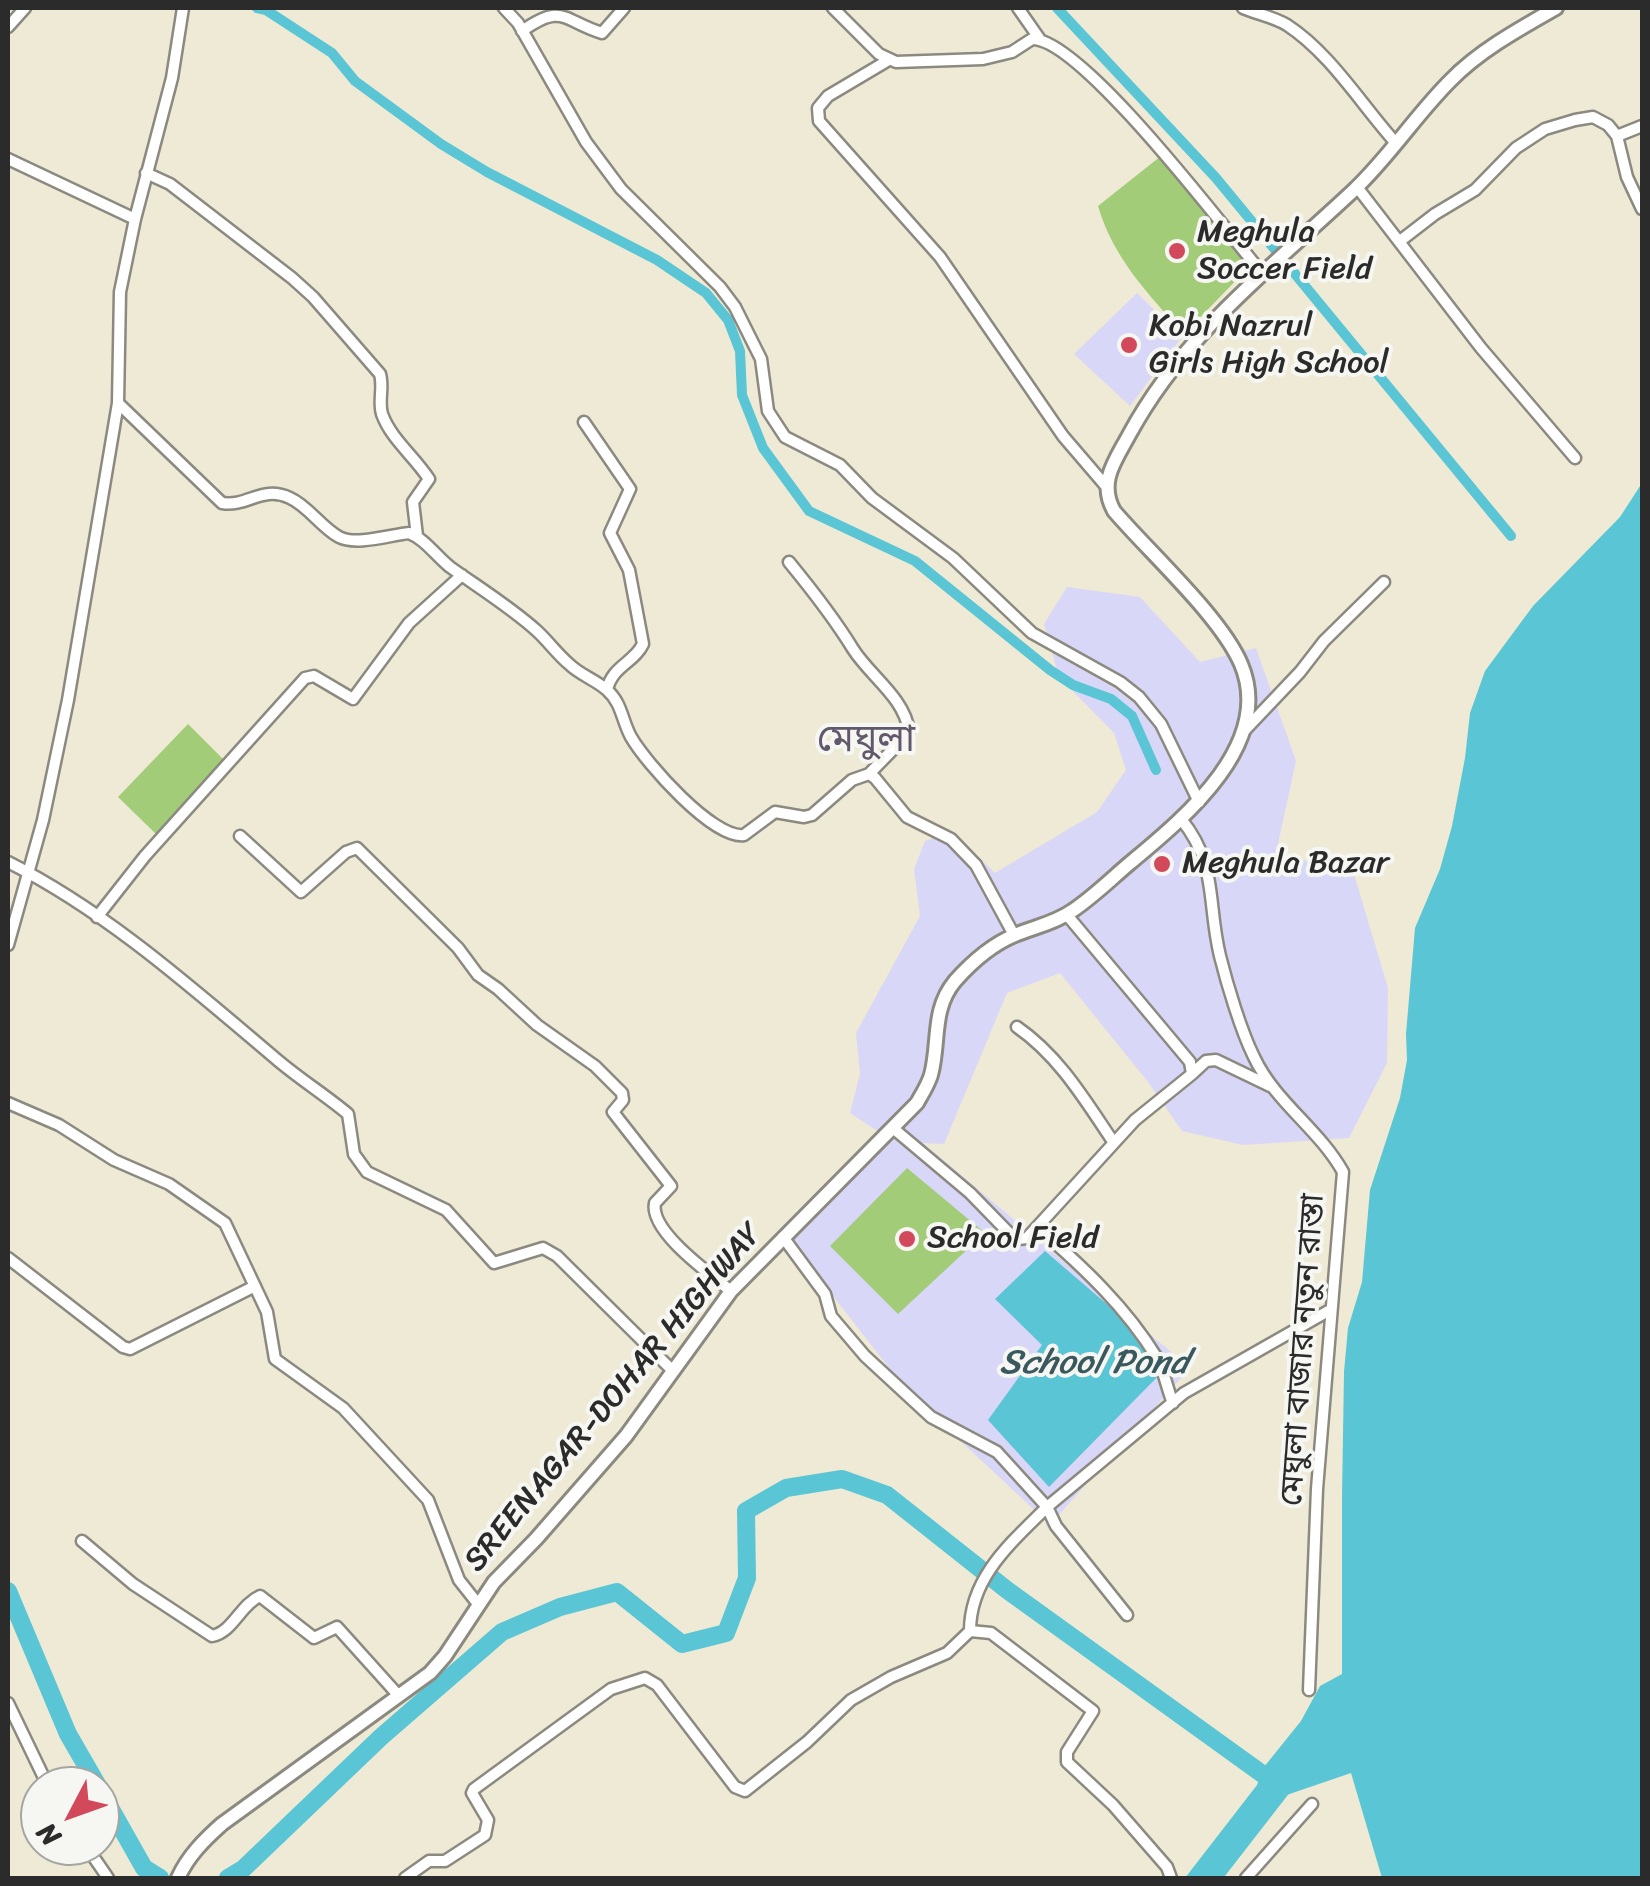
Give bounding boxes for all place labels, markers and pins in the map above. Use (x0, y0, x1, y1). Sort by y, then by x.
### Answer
place label: Meghula Soccer Field (1197, 214, 1372, 289)
marker: Meghula Soccer Field (1166, 240, 1188, 262)
place label: Kobi Nazrul Girls High School (1149, 308, 1389, 383)
marker: Kobi Nazrul Girls High School (1118, 334, 1140, 356)
place label: Meghula Bazar (1182, 845, 1389, 883)
marker: Meghula Bazar (1151, 853, 1173, 875)
place label: School Field (927, 1220, 1098, 1258)
marker: School Field (896, 1228, 918, 1250)

